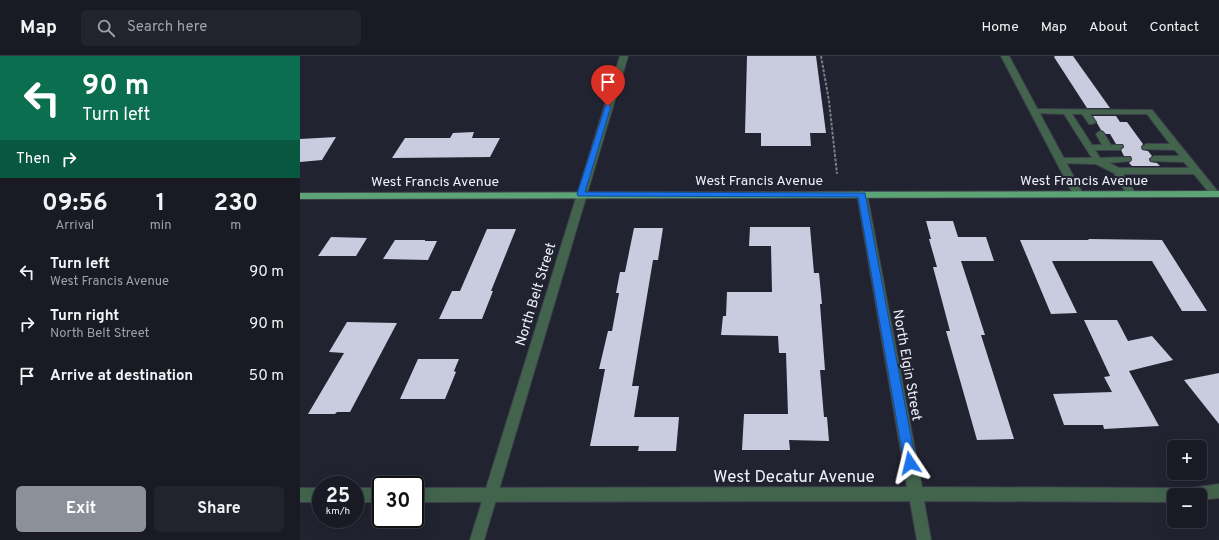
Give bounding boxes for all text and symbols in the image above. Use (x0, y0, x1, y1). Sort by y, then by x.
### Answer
search box (81, 10, 361, 46)
text: Map (20, 16, 57, 40)
icon: search (95, 17, 117, 39)
text: Search here (127, 18, 207, 37)
text: Home (982, 19, 1019, 36)
text: Map (1041, 19, 1067, 36)
text: About (1089, 19, 1128, 36)
text: Contact (1150, 19, 1199, 36)
pin (591, 65, 625, 106)
text: 90 m (82, 69, 149, 105)
icon: arrive (597, 71, 619, 93)
icon: left (16, 72, 68, 124)
text: Turn left (82, 104, 150, 127)
icon: right (58, 148, 80, 170)
text: Then (16, 150, 50, 169)
street label: West Francis Avenue (695, 173, 823, 190)
street label: West Francis Avenue (1020, 173, 1148, 190)
street label: West Francis Avenue (371, 174, 499, 191)
text: 09:56 (42, 189, 108, 219)
text: 1 (156, 189, 165, 219)
text: 230 (213, 189, 258, 219)
text: Arrival (56, 218, 94, 234)
text: min (150, 218, 171, 234)
text: m (230, 218, 241, 234)
street label: North Belt Street (513, 241, 560, 348)
text: Turn left (50, 255, 110, 274)
icon: left (16, 261, 38, 283)
text: 90 m (249, 263, 284, 282)
text: West Francis Avenue (50, 274, 169, 290)
text: Turn right (50, 307, 119, 326)
street label: North Elgin Street (888, 308, 925, 422)
icon: right (16, 313, 38, 335)
text: 90 m (249, 315, 284, 334)
text: North Belt Street (50, 326, 150, 342)
icon: arrive (16, 365, 38, 387)
text: Arrive at destination (50, 367, 193, 386)
text: 50 m (249, 367, 284, 386)
map controls (1167, 440, 1207, 528)
button: + (1167, 440, 1207, 480)
position arrow (889, 442, 931, 484)
street label: West Decatur Avenue (713, 467, 875, 489)
speed limit sign: 30 (372, 476, 424, 528)
text: 25 (326, 484, 350, 510)
button: Exit (16, 486, 146, 532)
button: Share (154, 486, 284, 532)
button: − (1167, 488, 1207, 528)
text: km/h (326, 505, 350, 518)

